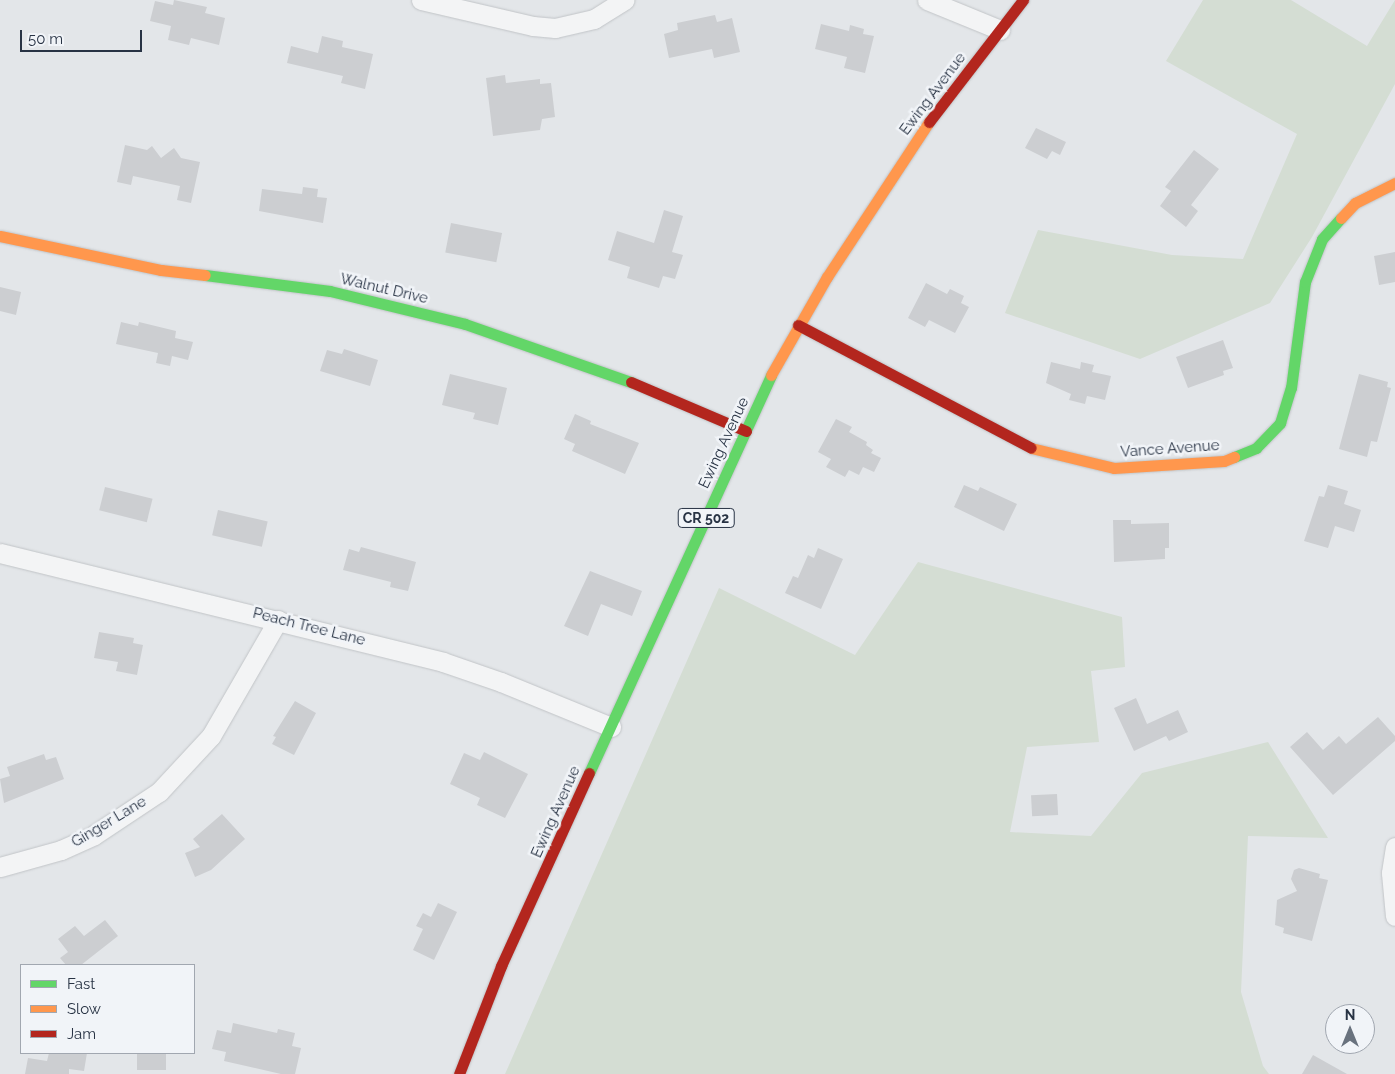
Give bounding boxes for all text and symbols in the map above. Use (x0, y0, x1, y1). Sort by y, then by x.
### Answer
scale bar (22, 20, 145, 52)
text: 50 m (28, 30, 63, 48)
street label: Ewing Avenue (896, 49, 970, 139)
street label: Walnut Drive (338, 270, 430, 308)
street label: Ewing Avenue (695, 394, 753, 492)
street label: Vance Avenue (1120, 437, 1220, 461)
road number: CR 502 (677, 506, 735, 530)
street label: Peach Tree Lane (251, 604, 367, 650)
street label: Ewing Avenue (528, 763, 584, 861)
street label: Ginger Lane (68, 793, 150, 851)
legend (20, 964, 195, 1054)
text: Fast (67, 975, 95, 993)
text: Slow (67, 1000, 101, 1018)
north arrow (1325, 1004, 1375, 1054)
text: N (1345, 1007, 1355, 1023)
text: Jam (67, 1025, 96, 1043)

